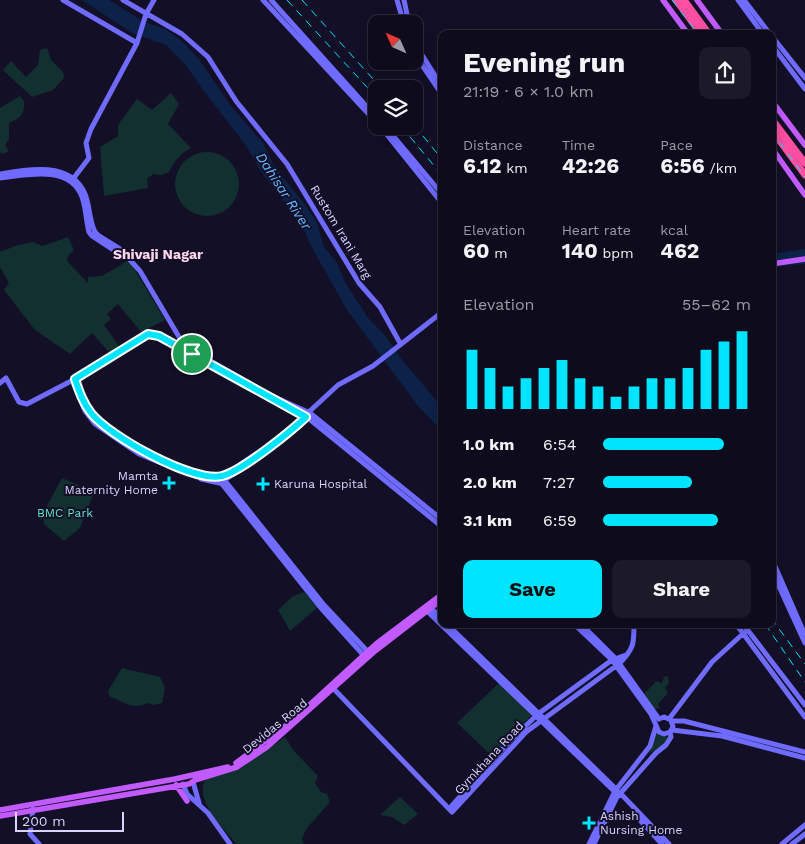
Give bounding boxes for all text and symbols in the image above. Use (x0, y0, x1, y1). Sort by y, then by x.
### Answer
north arrow (368, 15, 422, 70)
map controls (368, 15, 423, 135)
text: Evening run (463, 46, 625, 79)
button: share (699, 47, 751, 99)
button: layers (368, 80, 423, 135)
text: 21:19 · 6 × 1.0 km (463, 82, 594, 101)
text: Distance (463, 137, 523, 153)
text: Time (562, 137, 595, 153)
text: Pace (660, 137, 693, 153)
water label: Dahisar River (253, 149, 315, 233)
text: 6.12 (463, 153, 501, 178)
text: 42:26 (562, 153, 619, 178)
text: 6:56 (660, 153, 705, 178)
text: km (501, 160, 528, 176)
text: /km (705, 160, 737, 176)
street label: Rustom Irani Marg (307, 183, 375, 282)
text: Elevation (463, 222, 526, 238)
text: Heart rate (562, 222, 631, 238)
text: kcal (660, 222, 688, 238)
text: 60 (463, 238, 489, 263)
text: 140 (562, 238, 598, 263)
text: 462 (660, 238, 699, 263)
text: m (489, 245, 508, 261)
text: bpm (598, 245, 633, 261)
district label: Shivaji Nagar (113, 246, 203, 262)
text: Elevation (463, 295, 534, 314)
text: 55–62 m (682, 295, 751, 314)
pin (171, 333, 213, 375)
icon: arrive (178, 340, 206, 368)
text: 1.0 km (463, 435, 514, 454)
text: 6:54 (543, 435, 577, 454)
place label: Mamta Maternity Home (65, 469, 158, 497)
text: 2.0 km (463, 473, 517, 492)
text: 7:27 (543, 473, 575, 492)
marker: Mamta Maternity Home (162, 476, 176, 490)
marker: Karuna Hospital (256, 477, 270, 491)
place label: Karuna Hospital (274, 477, 368, 491)
park label: BMC Park (37, 506, 93, 520)
text: 3.1 km (463, 511, 512, 530)
text: 6:59 (543, 511, 577, 530)
button: Save (463, 560, 602, 618)
button: Share (612, 560, 751, 618)
street label: Devidas Road (240, 696, 310, 756)
street label: Gymkhana Road (452, 719, 526, 797)
scale bar (15, 809, 124, 832)
place label: Ashish Nursing Home (600, 809, 683, 837)
text: 200 m (22, 813, 66, 829)
marker: Ashish Nursing Home (582, 816, 596, 830)

